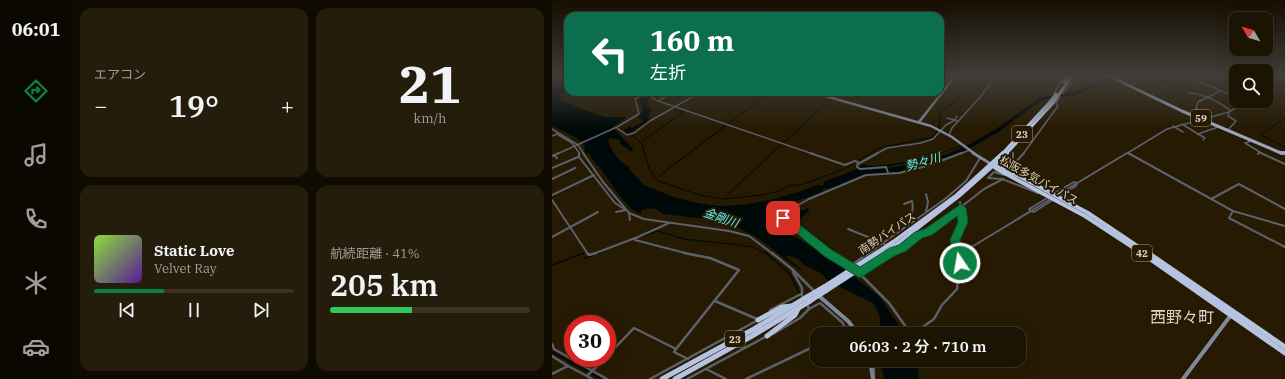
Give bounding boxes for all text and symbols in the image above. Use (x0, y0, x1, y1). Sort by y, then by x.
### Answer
north arrow (1229, 12, 1273, 56)
map controls (1229, 12, 1273, 108)
text: 06:01 (12, 18, 60, 41)
text: 160 m (650, 22, 734, 59)
icon: left (584, 28, 636, 80)
text: 21 (399, 50, 461, 117)
text: 左折 (650, 61, 686, 84)
button: search (1229, 64, 1273, 108)
text: エアコン (94, 66, 146, 83)
icon: directions (22, 77, 50, 105)
text: 19° (169, 86, 219, 125)
text: − (94, 91, 107, 120)
text: + (281, 91, 294, 120)
text: km/h (414, 110, 446, 127)
road number: 59 (1191, 110, 1211, 126)
road number: 23 (1012, 126, 1032, 142)
icon: music (22, 141, 50, 169)
water label: 勢々川 (903, 149, 944, 174)
street label: 松阪多気バイパス (997, 153, 1081, 207)
pin (766, 201, 800, 235)
icon: phone (22, 205, 50, 233)
water label: 金剛川 (702, 205, 743, 231)
icon: arrive (772, 207, 794, 229)
street label: 南勢バイパス (856, 209, 918, 257)
text: Static Love (154, 241, 234, 260)
position arrow (939, 242, 981, 284)
text: 航続距離 · 41% (330, 245, 420, 262)
road number: 42 (1132, 245, 1152, 261)
text: Velvet Ray (154, 260, 217, 277)
text: 205 km (330, 265, 438, 304)
icon: climate (22, 269, 50, 297)
icon: previous (116, 299, 138, 321)
icon: pause (183, 299, 205, 321)
icon: next (250, 299, 272, 321)
district label: 西野々町 (1150, 307, 1214, 327)
speed limit sign: 30 (564, 315, 616, 367)
road number: 23 (725, 331, 745, 347)
icon: car (22, 333, 50, 361)
text: 06:03 · 2 分 · 710 m (849, 337, 987, 356)

